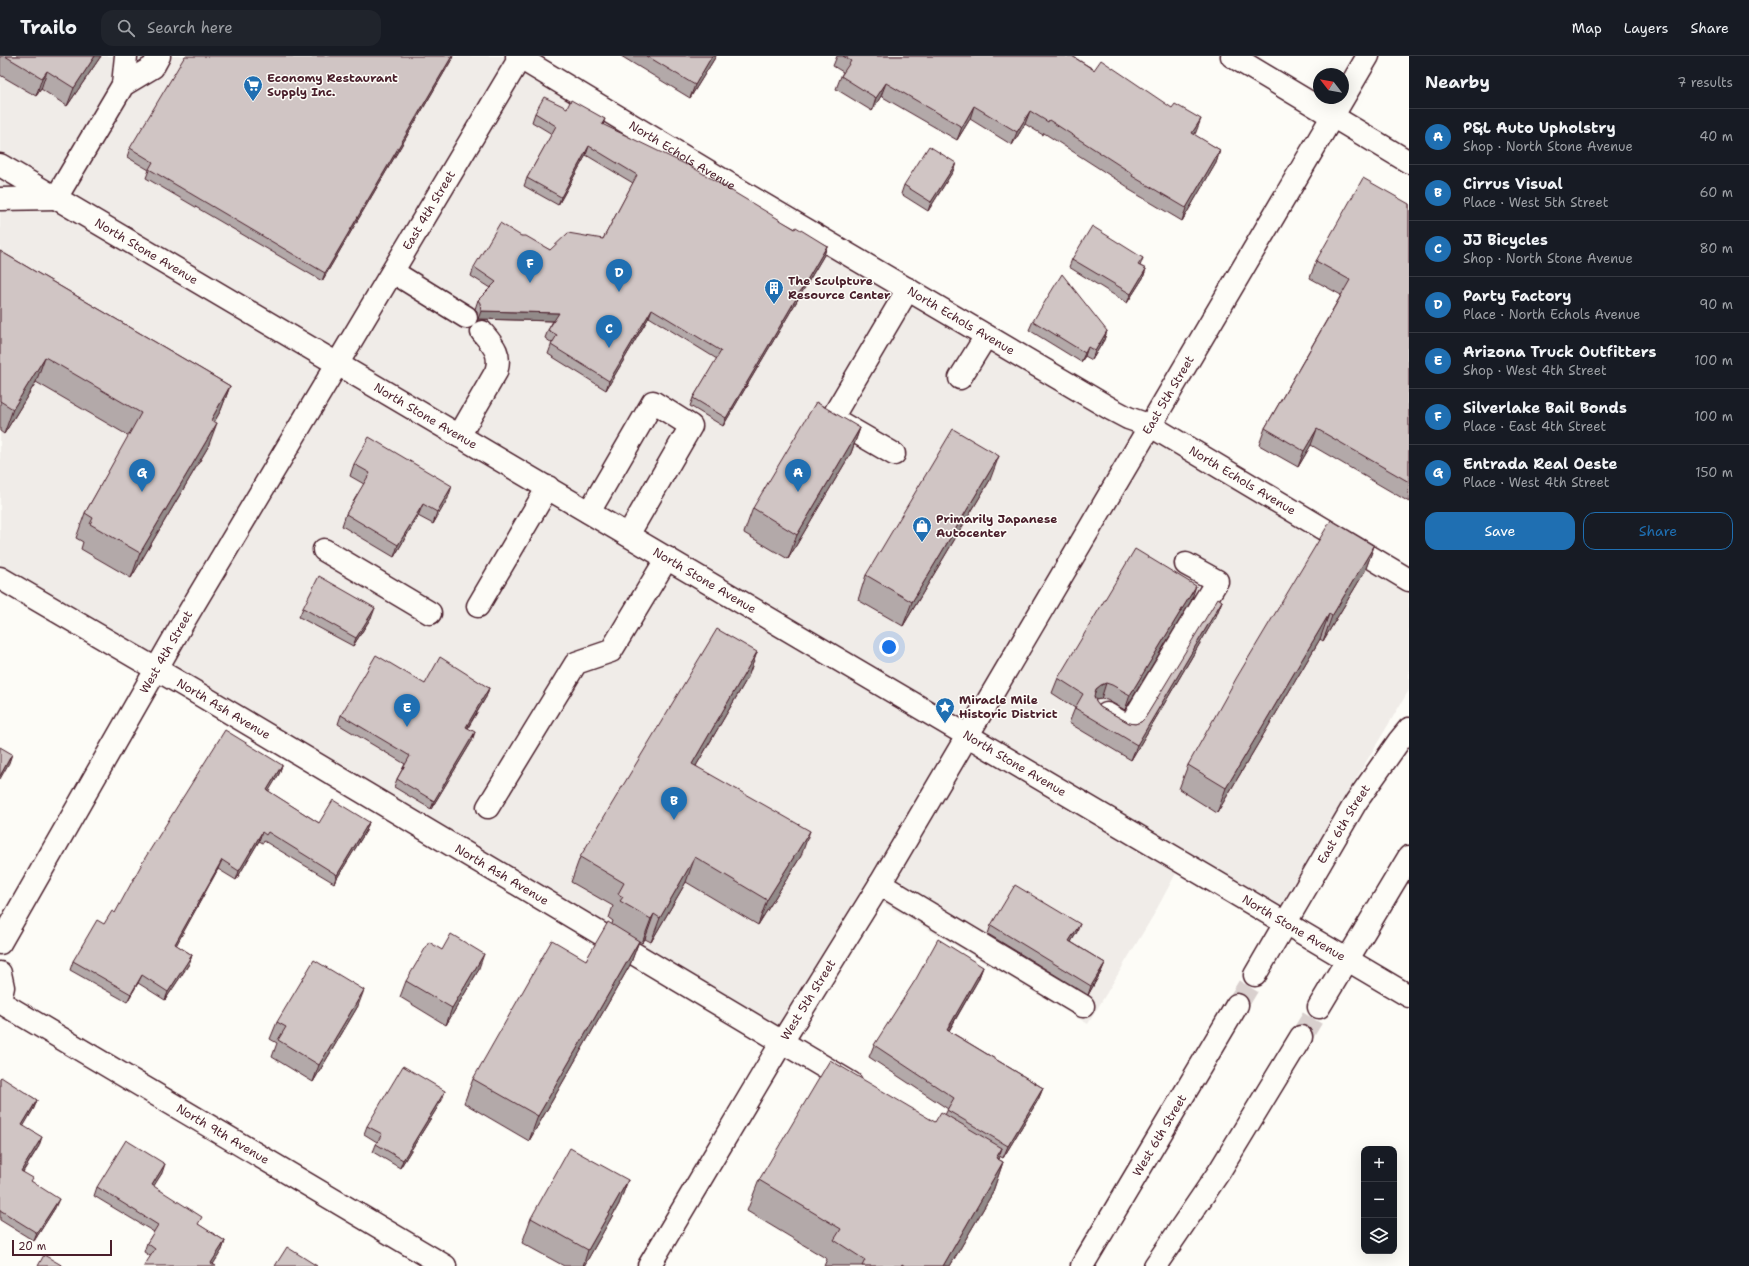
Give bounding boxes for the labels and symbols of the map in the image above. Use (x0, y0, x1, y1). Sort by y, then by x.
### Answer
north arrow (1313, 68, 1349, 104)
place label: Economy Restaurant Supply Inc. (267, 70, 398, 100)
supermarket icon: Economy Restaurant Supply Inc. (242, 74, 264, 102)
street label: North Echols Avenue (626, 117, 739, 194)
street label: East 4th Street (399, 168, 459, 253)
street label: North Stone Avenue (92, 215, 201, 288)
pin: F (517, 250, 543, 283)
pin: D (606, 259, 632, 292)
place label: The Sculpture Resource Center (788, 273, 891, 303)
building icon: The Sculpture Resource Center (763, 277, 785, 305)
street label: North Echols Avenue (905, 283, 1018, 359)
pin: C (596, 315, 622, 348)
street label: East 5th Street (1139, 353, 1198, 437)
street label: North Stone Avenue (371, 379, 480, 453)
street label: North Echols Avenue (1186, 442, 1299, 519)
pin: G (129, 459, 155, 492)
pin: A (785, 459, 811, 492)
place label: Primarily Japanese Autocenter (936, 511, 1057, 541)
shop icon: Primarily Japanese Autocenter (911, 515, 933, 543)
street label: North Stone Avenue (650, 544, 759, 617)
street label: West 4th Street (136, 608, 196, 696)
your location (879, 637, 899, 657)
street label: North Ash Avenue (174, 675, 274, 743)
place label: Miracle Mile Historic District (959, 692, 1058, 722)
pin: E (394, 694, 420, 727)
place icon: Miracle Mile Historic District (934, 696, 956, 724)
street label: North Stone Avenue (960, 727, 1069, 800)
street label: East 6th Street (1314, 781, 1374, 867)
pin: B (661, 787, 687, 820)
street label: North Ash Avenue (452, 841, 552, 909)
street label: North Stone Avenue (1239, 891, 1349, 965)
street label: West 5th Street (777, 957, 839, 1043)
street label: West 6th Street (1129, 1091, 1190, 1179)
street label: North 9th Avenue (173, 1100, 272, 1168)
scale bar (12, 1238, 112, 1257)

